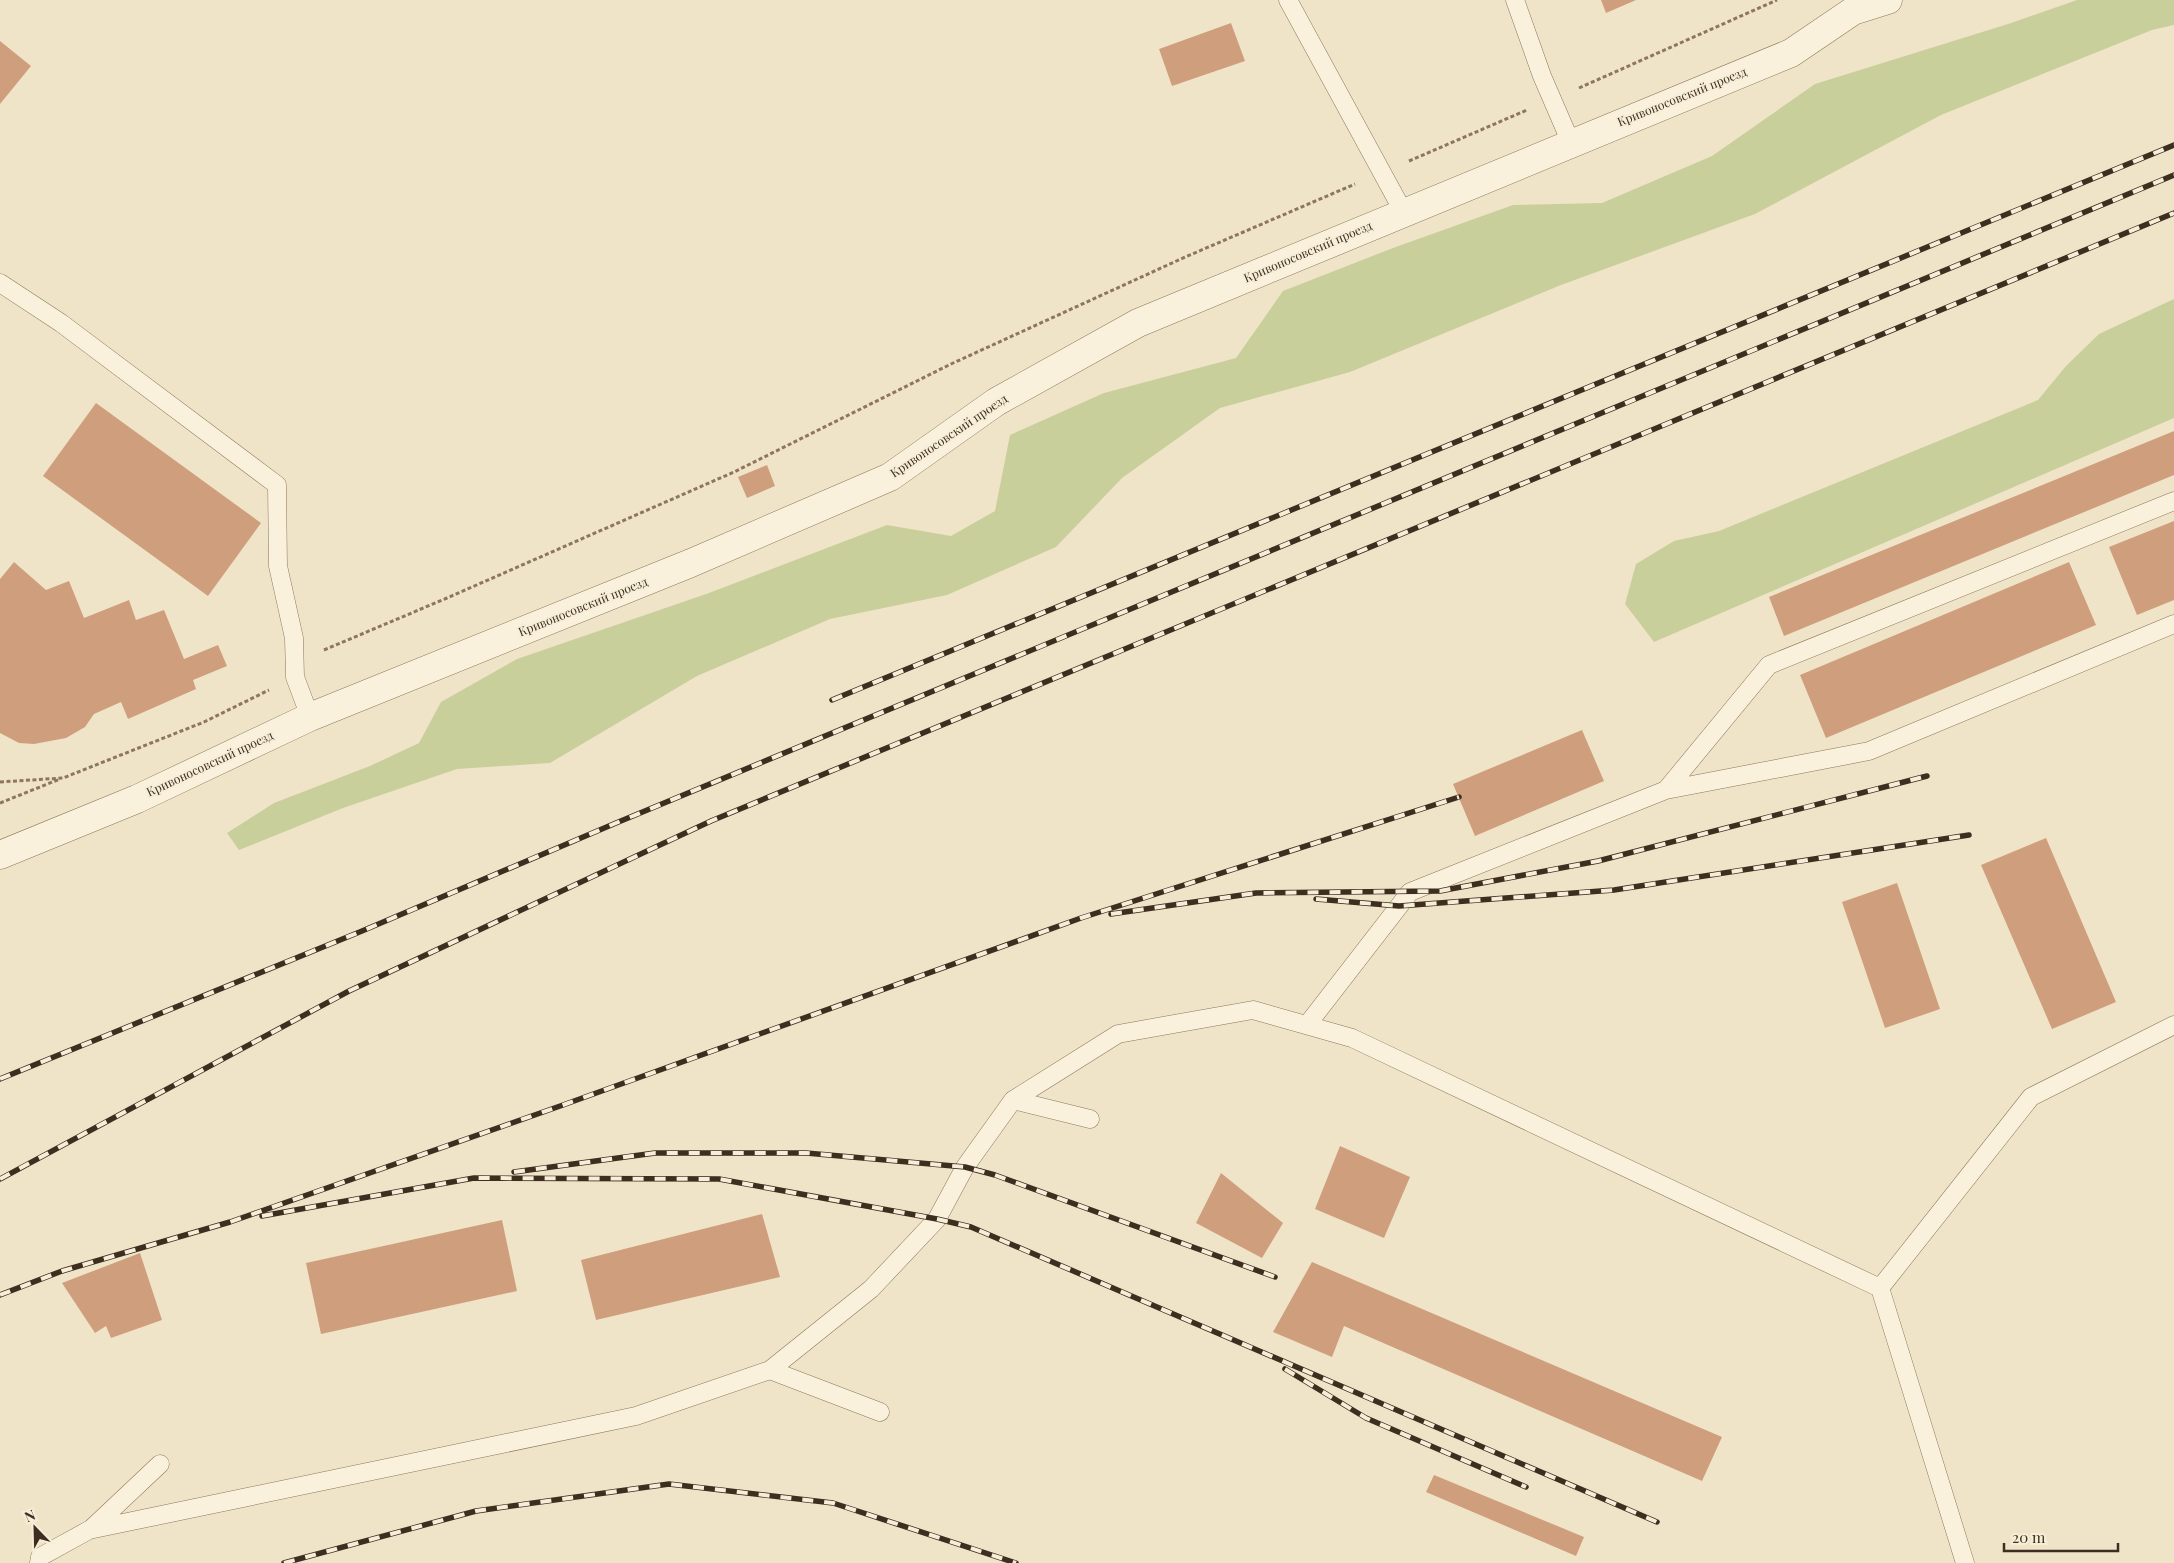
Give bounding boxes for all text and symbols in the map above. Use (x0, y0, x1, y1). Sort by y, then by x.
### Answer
street label: Кривоносовский проезд (1615, 63, 1749, 129)
street label: Кривоносовский проезд (1241, 216, 1375, 285)
street label: Кривоносовский проезд (887, 390, 1011, 480)
street label: Кривоносовский проезд (516, 573, 650, 639)
street label: Кривоносовский проезд (144, 726, 276, 800)
north arrow (10, 1503, 60, 1553)
text: N (21, 1505, 38, 1526)
scale bar (2004, 1520, 2118, 1552)
text: 20 m (2012, 1527, 2046, 1547)

